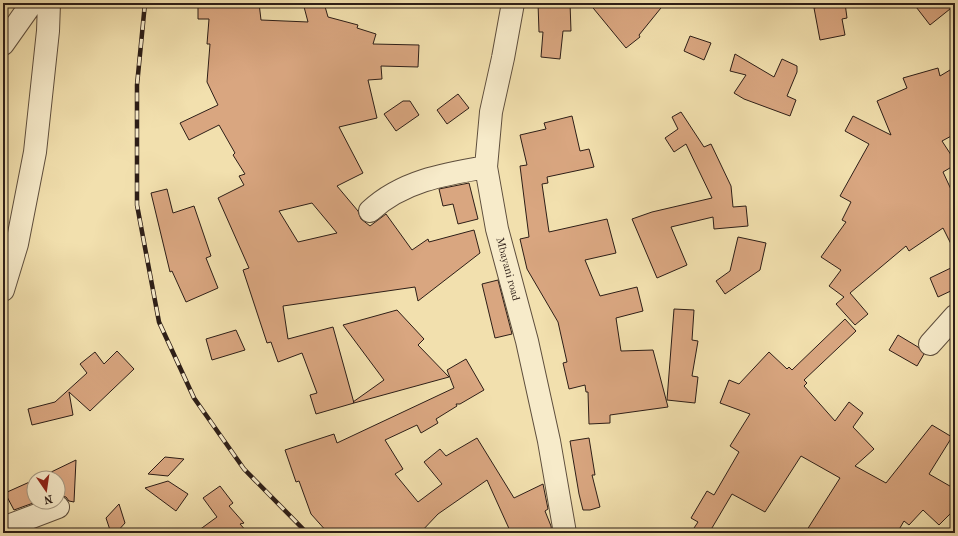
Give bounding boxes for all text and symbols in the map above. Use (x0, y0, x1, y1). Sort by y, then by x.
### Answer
street label: Mbayani road (493, 236, 523, 303)
north arrow (26, 470, 66, 510)
text: N (42, 492, 54, 507)

